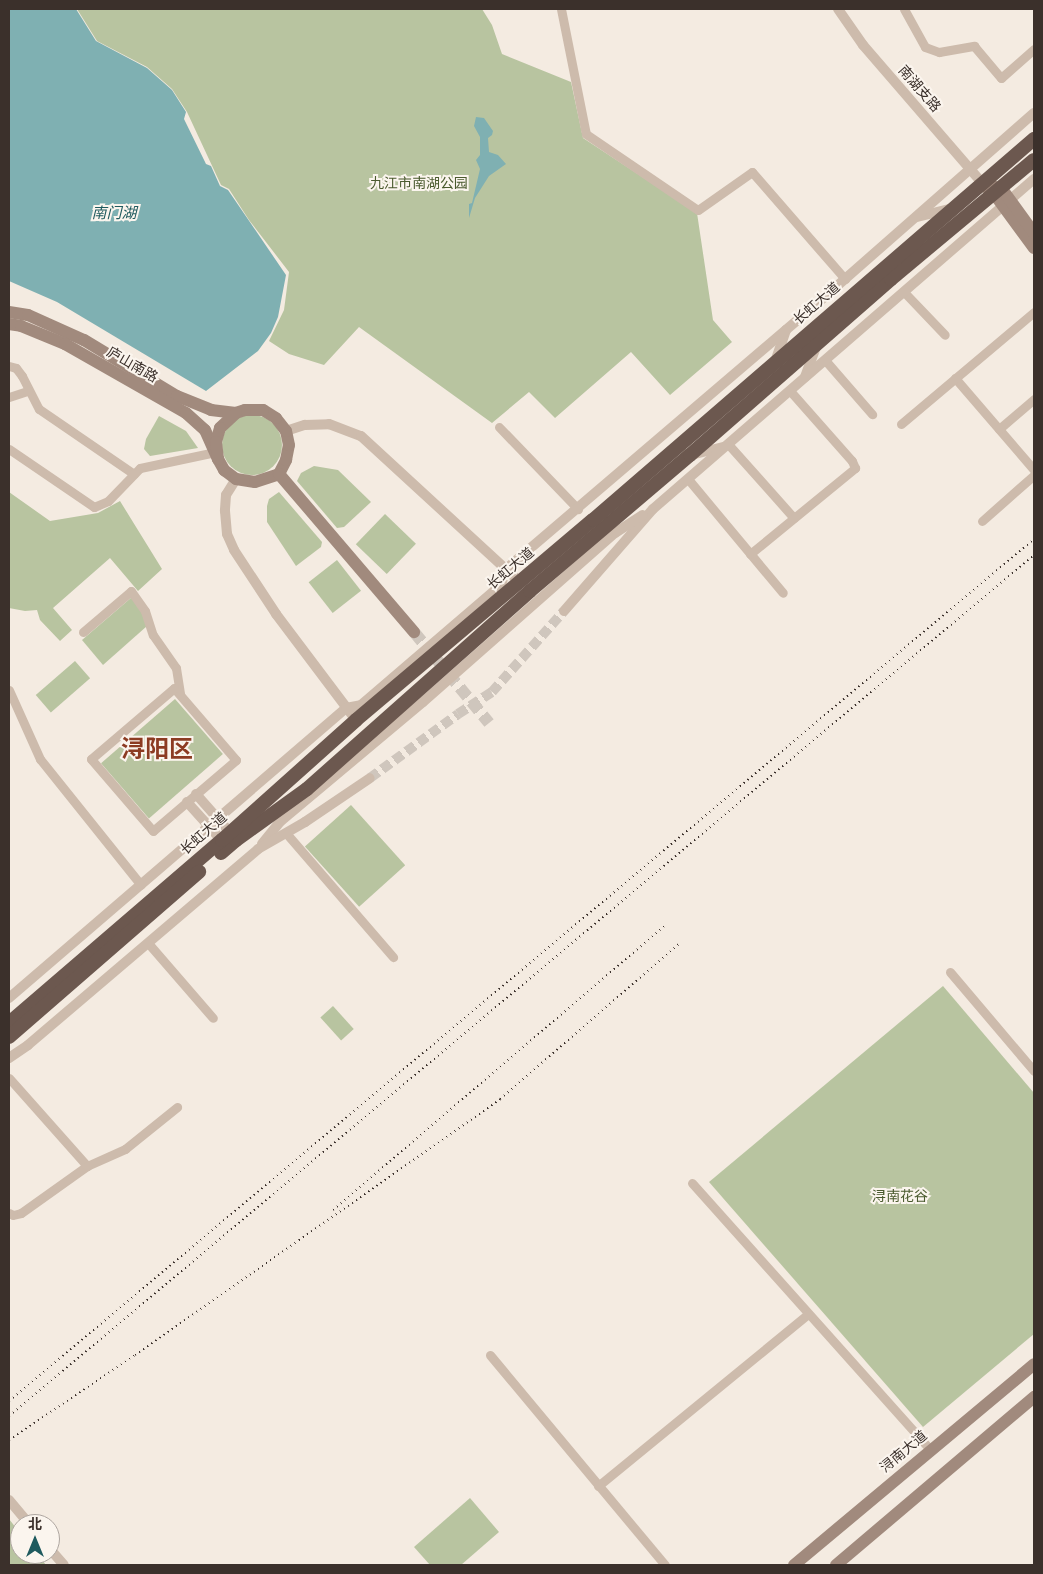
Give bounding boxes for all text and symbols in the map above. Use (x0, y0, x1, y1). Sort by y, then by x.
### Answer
street label: 南湖支路 (894, 62, 944, 116)
park label: 九江市南湖公园 (370, 176, 468, 192)
water label: 南门湖 (92, 205, 136, 223)
street label: 长虹大道 (790, 279, 844, 329)
street label: 庐山南路 (104, 344, 160, 386)
street label: 长虹大道 (484, 545, 538, 593)
district label: 浔阳区 (121, 736, 193, 764)
street label: 长虹大道 (177, 809, 231, 859)
park label: 浔南花谷 (872, 1189, 928, 1205)
street label: 浔南大道 (877, 1428, 931, 1476)
north arrow (10, 1514, 60, 1564)
text: 北 (28, 1516, 42, 1533)

